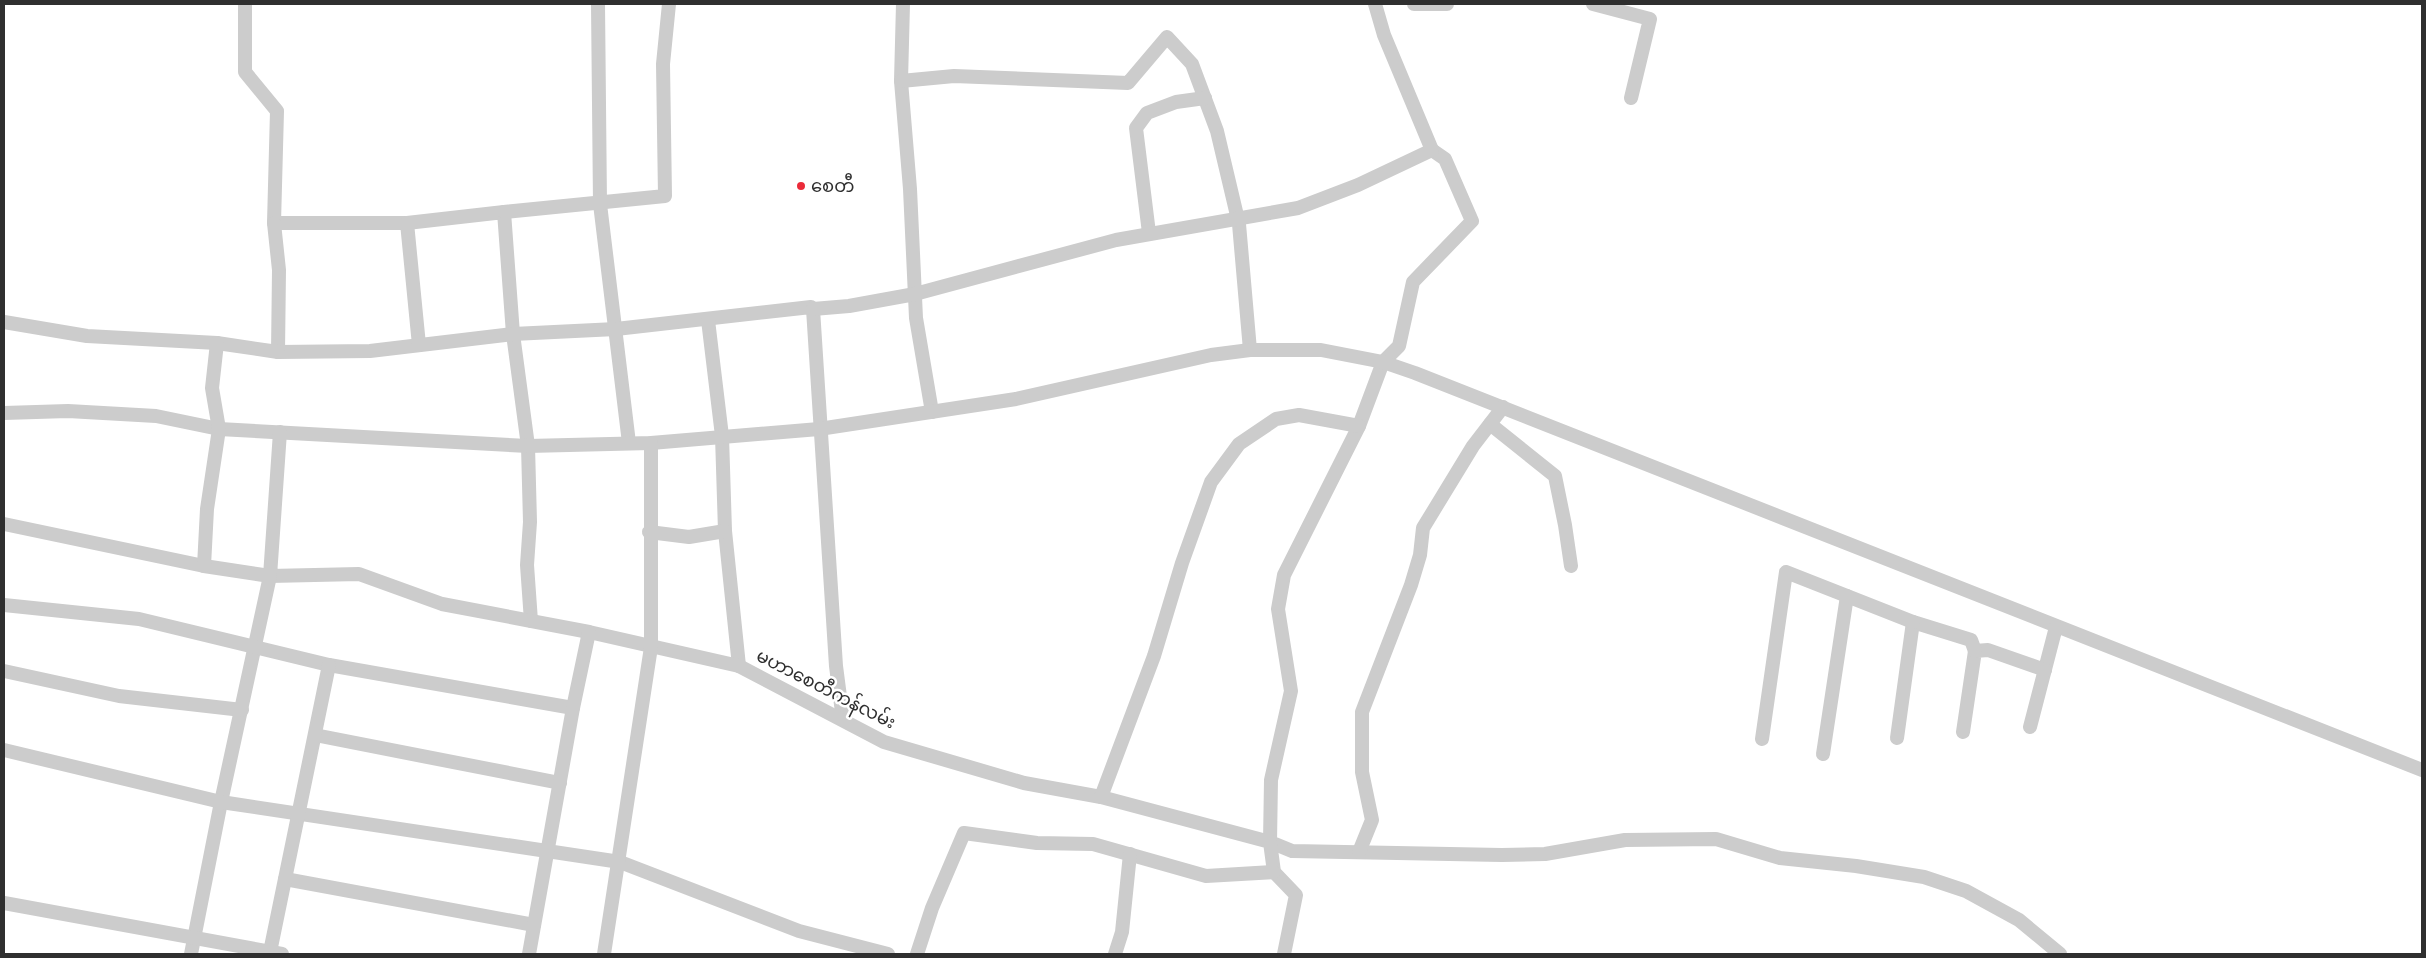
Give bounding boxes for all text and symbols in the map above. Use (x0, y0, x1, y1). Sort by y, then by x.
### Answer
place label: စေတီ (811, 172, 855, 196)
marker: စေတီ (795, 180, 807, 192)
street label: မဟာစေတီကန်လမ်း (751, 642, 901, 737)

